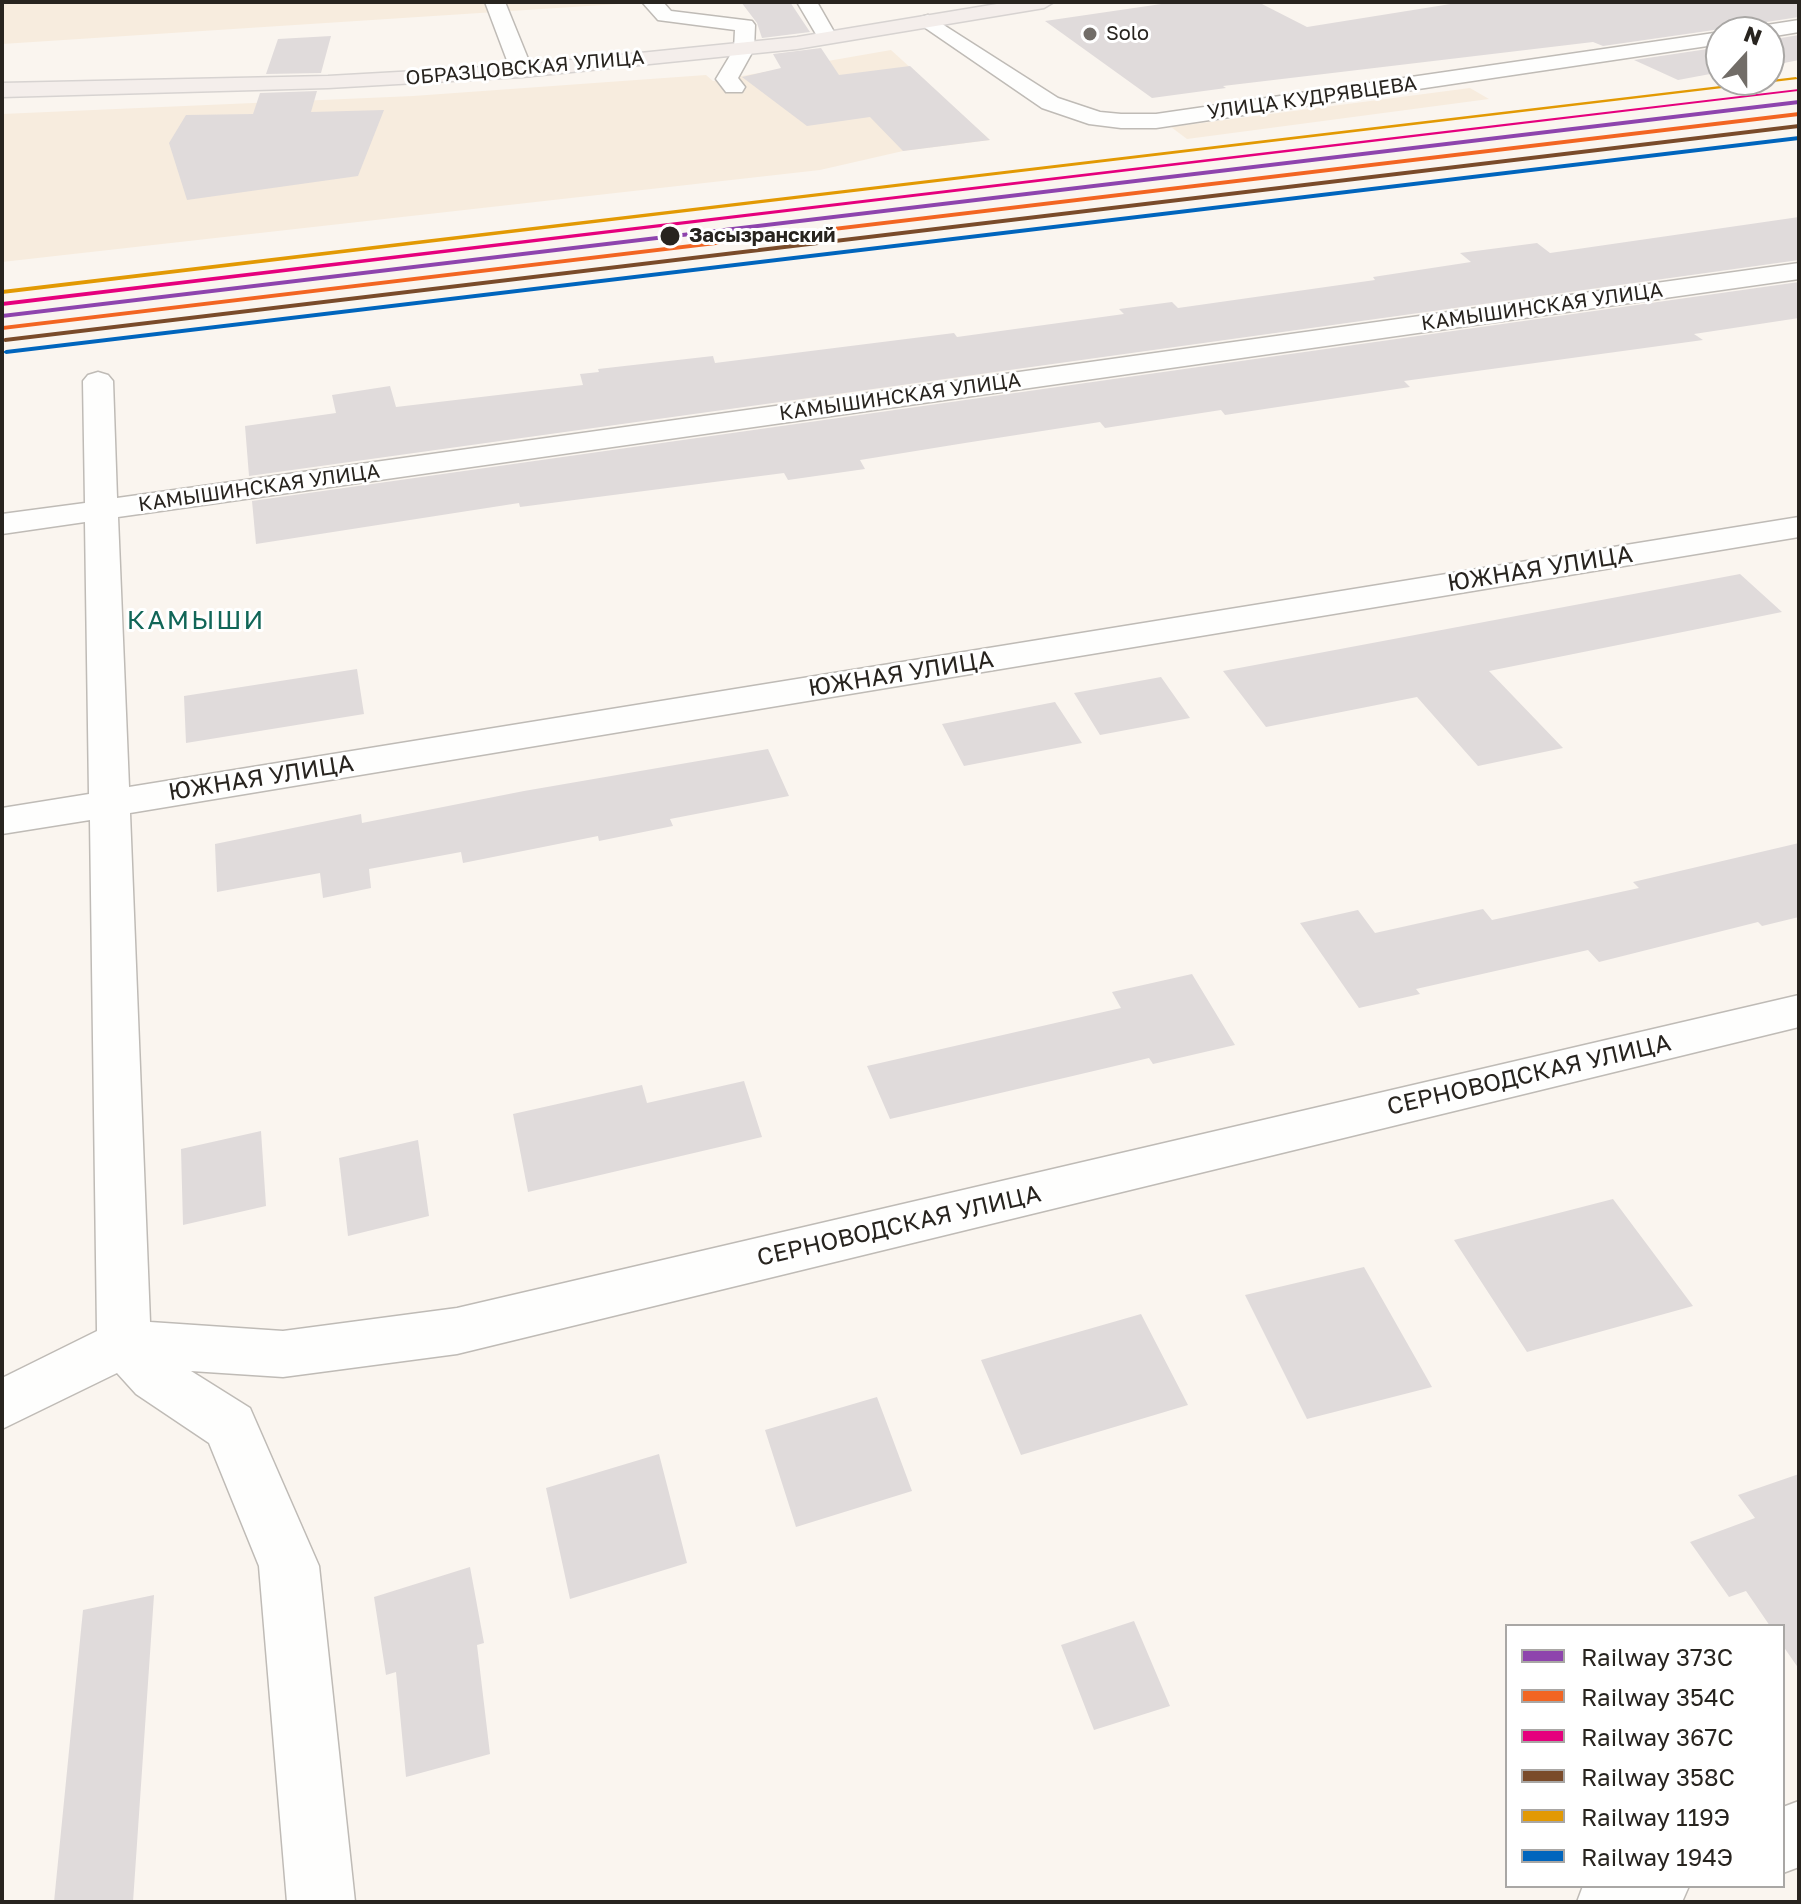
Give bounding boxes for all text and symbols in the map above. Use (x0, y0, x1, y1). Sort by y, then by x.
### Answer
north arrow (1705, 16, 1785, 96)
text: N (1740, 19, 1766, 51)
place label: Solo (1106, 22, 1149, 46)
marker: Solo (1081, 25, 1099, 43)
street label: ОБРАЗЦОВСКАЯ УЛИЦА (405, 46, 645, 90)
street label: УЛИЦА КУДРЯВЦЕВА (1206, 71, 1418, 125)
marker: Засызранский (658, 224, 682, 248)
place label: Засызранский (689, 224, 835, 248)
street label: КАМЫШИНСКАЯ УЛИЦА (1420, 278, 1664, 336)
street label: КАМЫШИНСКАЯ УЛИЦА (778, 368, 1022, 426)
street label: КАМЫШИНСКАЯ УЛИЦА (137, 459, 381, 517)
street label: ЮЖНАЯ УЛИЦА (1445, 540, 1635, 598)
district label: КАМЫШИ (127, 605, 265, 637)
street label: ЮЖНАЯ УЛИЦА (806, 645, 996, 703)
street label: ЮЖНАЯ УЛИЦА (166, 749, 356, 807)
street label: СЕРНОВОДСКАЯ УЛИЦА (1384, 1028, 1674, 1122)
street label: СЕРНОВОДСКАЯ УЛИЦА (754, 1179, 1044, 1273)
legend (1505, 1624, 1785, 1888)
text: Railway 373C (1581, 1642, 1733, 1671)
text: Railway 354С (1581, 1682, 1735, 1711)
text: Railway 367С (1581, 1722, 1734, 1751)
text: Railway 358С (1581, 1762, 1735, 1791)
text: Railway 119Э (1581, 1802, 1730, 1831)
text: Railway 194Э (1581, 1842, 1733, 1871)

